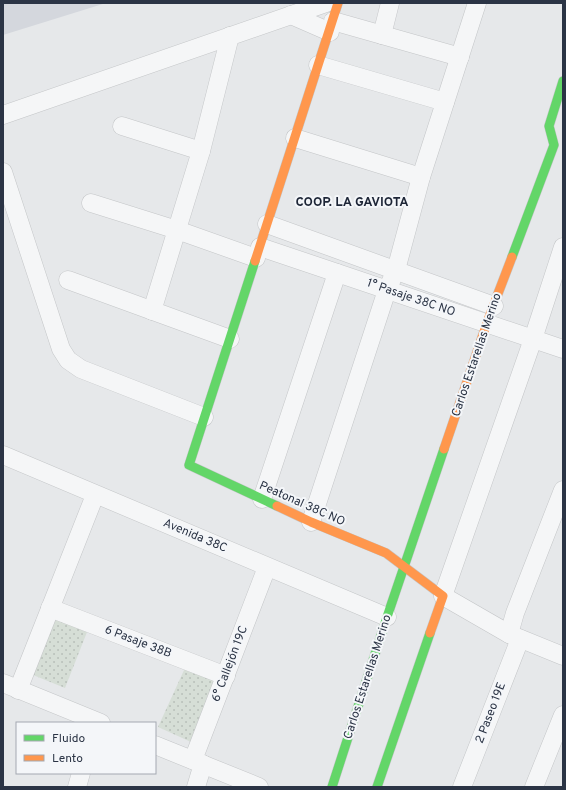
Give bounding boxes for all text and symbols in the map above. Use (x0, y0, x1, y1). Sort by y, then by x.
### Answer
district label: COOP. LA GAVIOTA (295, 195, 409, 211)
street label: 1° Pasaje 38C NO (365, 275, 457, 321)
street label: Carlos Estarellas Merino (448, 291, 506, 419)
street label: Peatonal 38C NO (256, 478, 348, 530)
street label: Avenida 38C (161, 515, 230, 557)
street label: Carlos Estarellas Merino (340, 613, 396, 741)
street label: 6 Pasaje 38B (102, 622, 174, 662)
street label: 6° Callejón 19C (208, 623, 252, 704)
street label: 2 Paseo 19E (472, 680, 510, 746)
legend (16, 722, 156, 774)
text: Fluido (52, 731, 85, 747)
text: Lento (52, 751, 83, 767)

